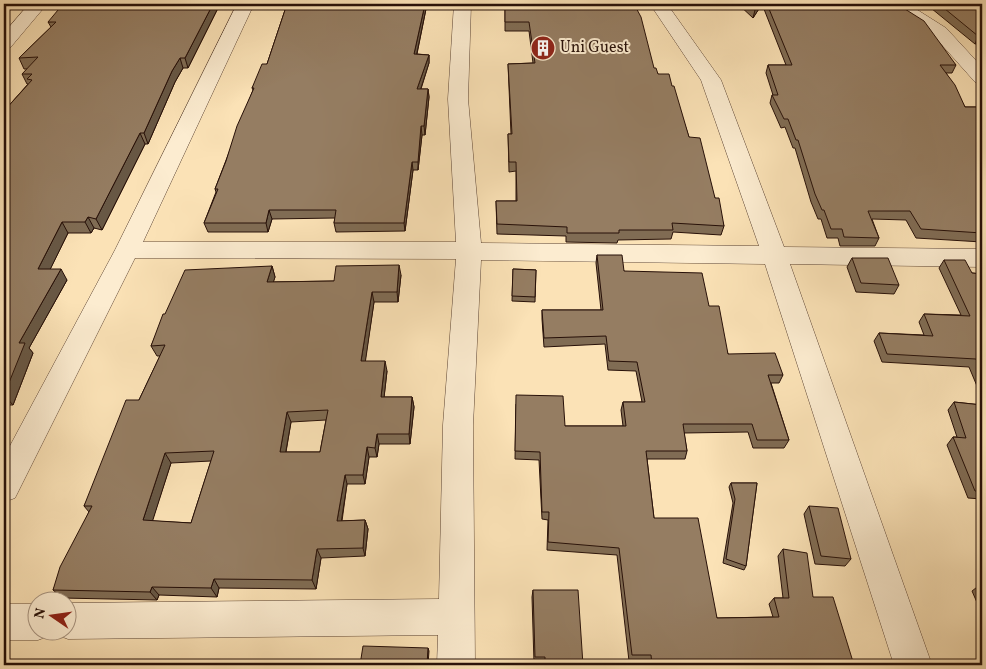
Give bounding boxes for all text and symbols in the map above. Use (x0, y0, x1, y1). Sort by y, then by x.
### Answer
building icon: Uni Guest (530, 35, 556, 61)
place label: Uni Guest (560, 37, 630, 59)
north arrow (28, 592, 78, 642)
text: N (30, 606, 51, 621)

